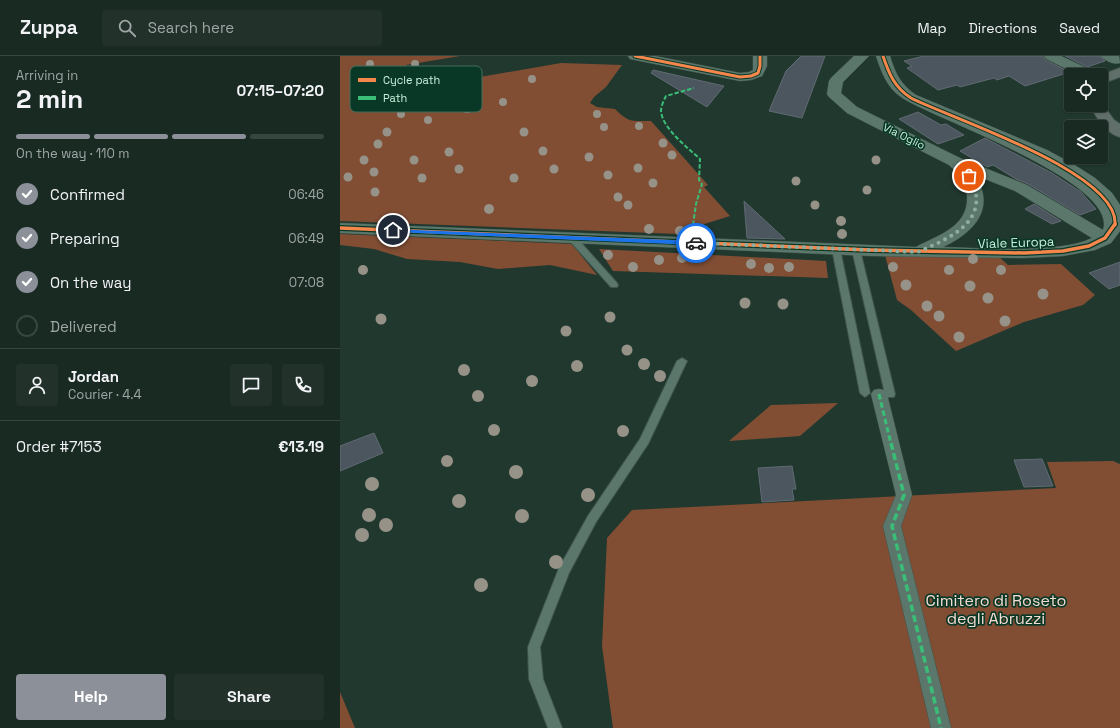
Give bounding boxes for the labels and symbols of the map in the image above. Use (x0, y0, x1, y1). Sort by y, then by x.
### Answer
legend (350, 66, 482, 112)
text: Cycle path (383, 73, 440, 87)
text: Path (383, 91, 407, 105)
street label: Via Oglio (881, 120, 928, 152)
pin (952, 159, 986, 193)
pin (376, 213, 410, 247)
courier (676, 223, 716, 263)
street label: Viale Europa (977, 233, 1055, 252)
park label: Cimitero di Roseto degli Abruzzi (925, 590, 1067, 629)

